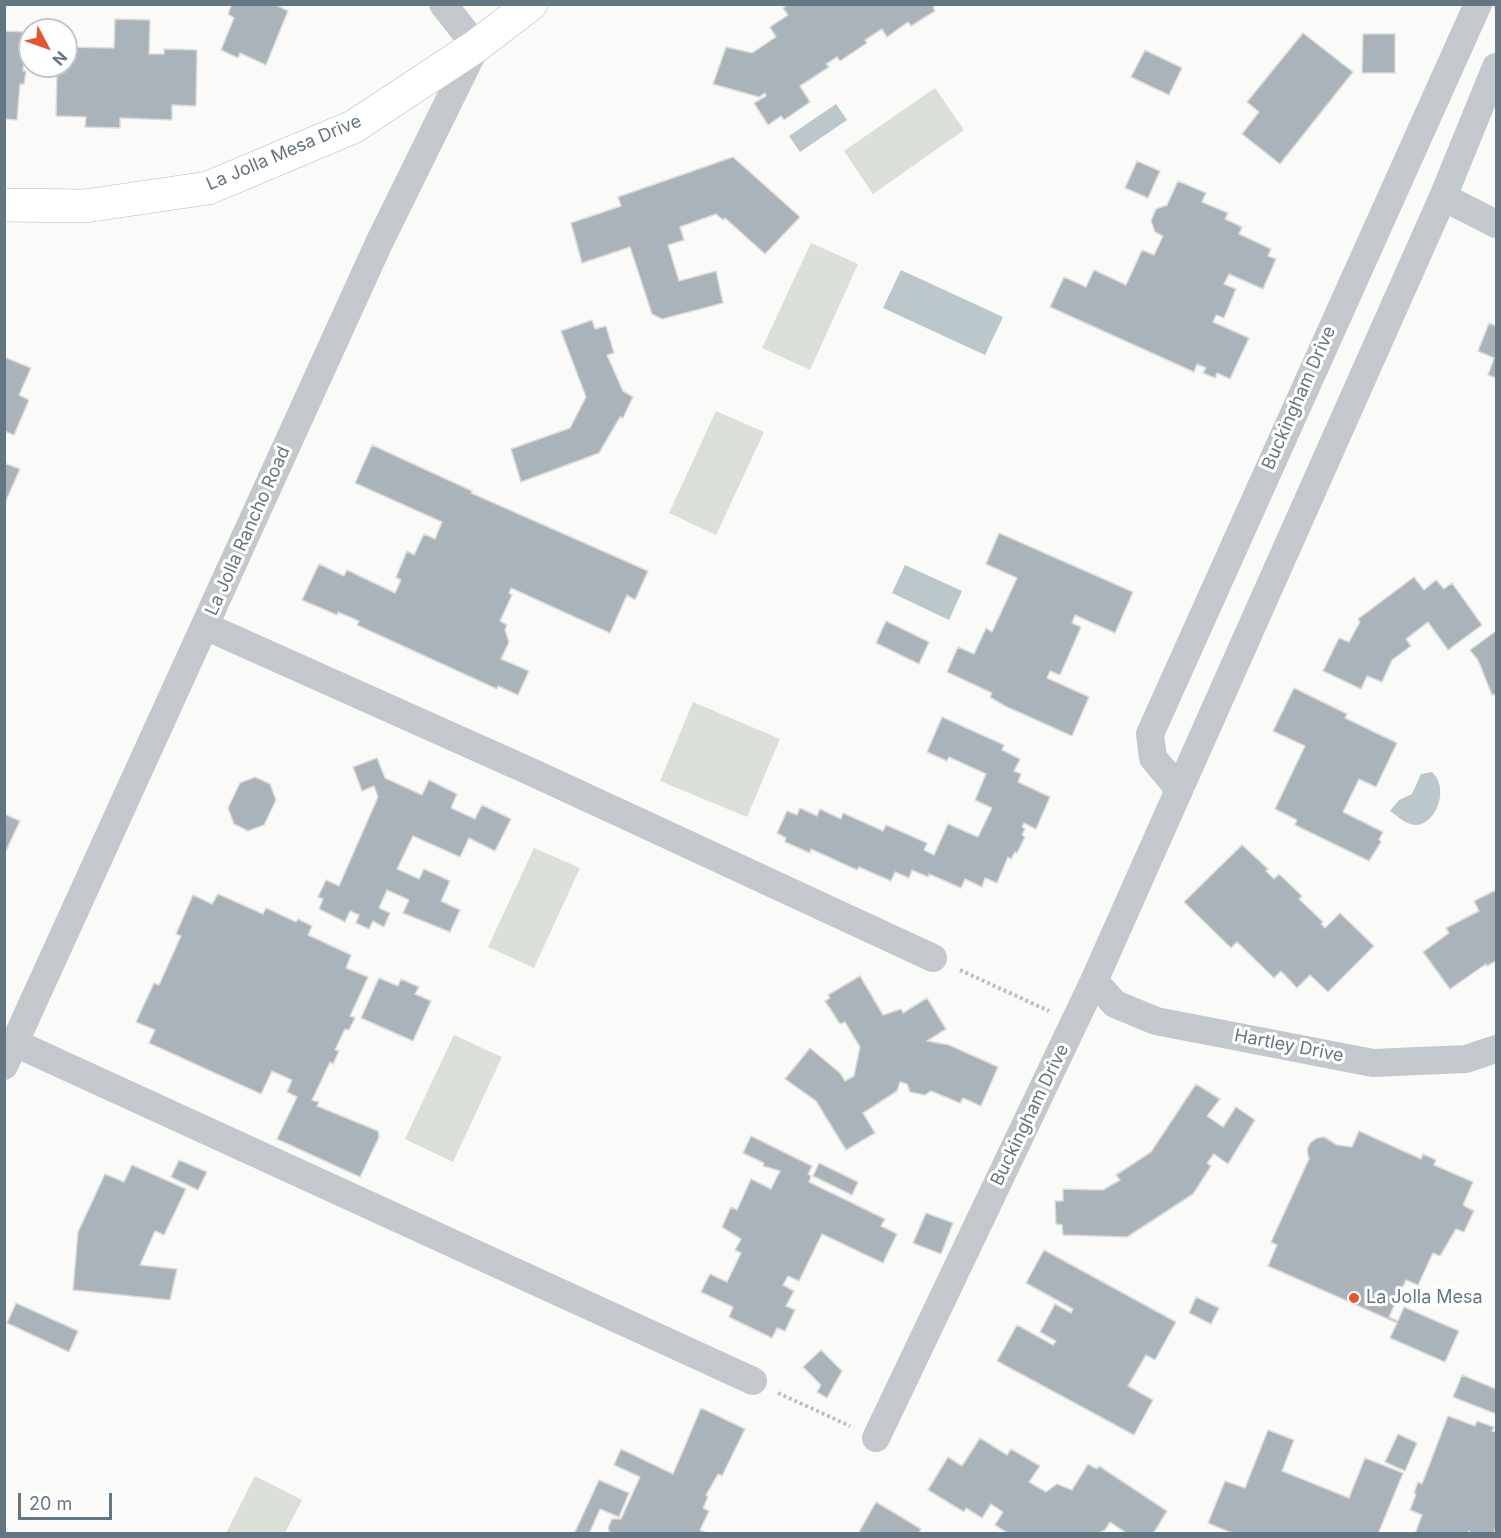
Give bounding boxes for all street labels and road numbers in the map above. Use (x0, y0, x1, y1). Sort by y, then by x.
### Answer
street label: La Jolla Mesa Drive (203, 111, 365, 195)
street label: Buckingham Drive (1258, 323, 1340, 473)
street label: La Jolla Rancho Road (201, 443, 295, 619)
street label: Hartley Drive (1233, 1025, 1345, 1067)
street label: Buckingham Drive (986, 1041, 1074, 1189)

